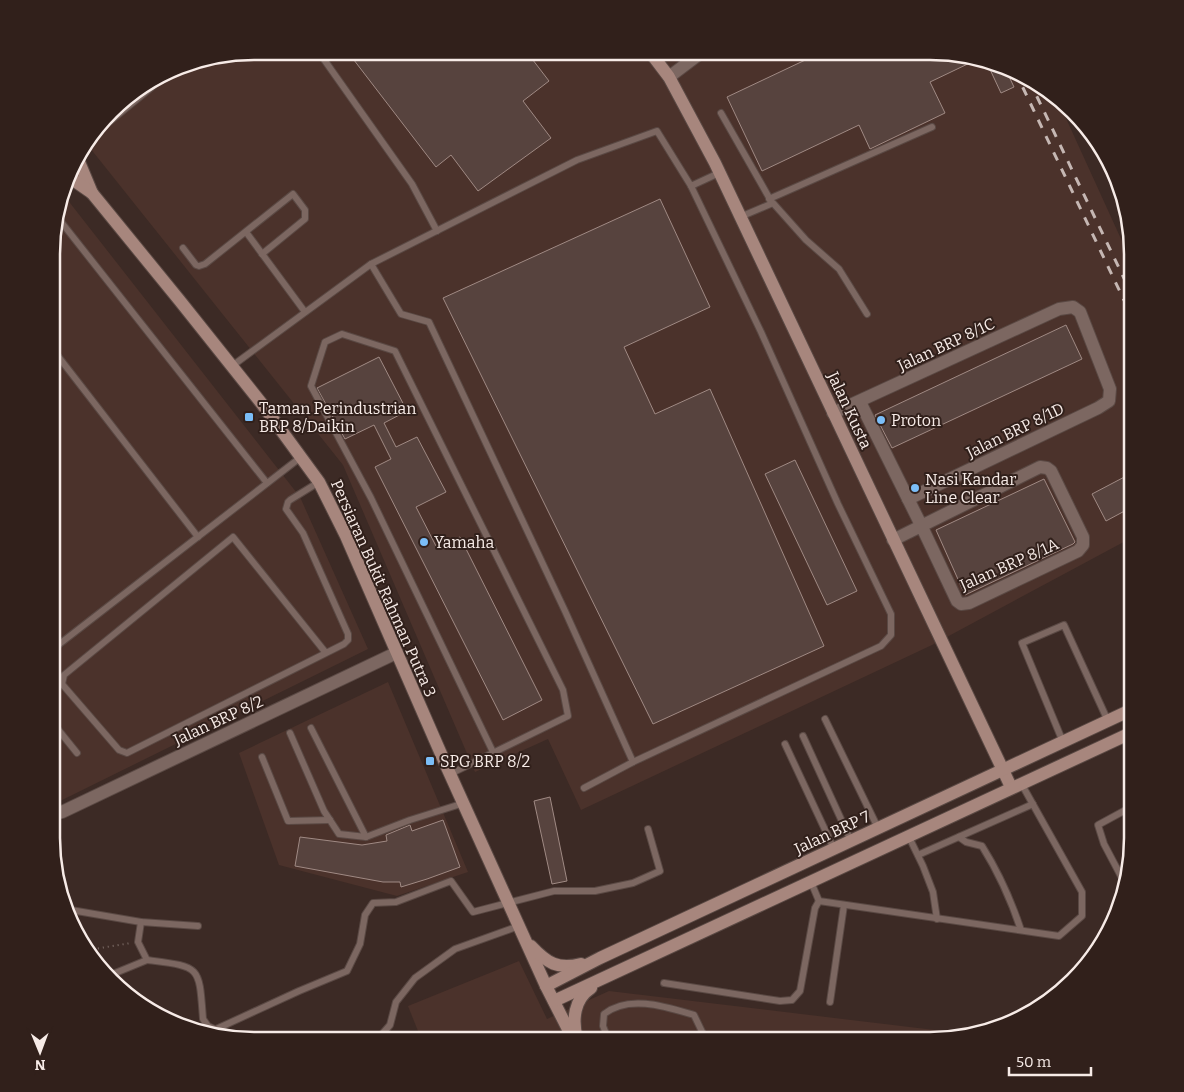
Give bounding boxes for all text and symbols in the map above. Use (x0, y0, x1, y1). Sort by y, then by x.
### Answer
street label: Jalan BRP 8/1C (894, 314, 998, 376)
street label: Jalan Kusta (823, 368, 876, 452)
place label: Taman Perindustrian BRP 8/Daikin (259, 399, 416, 436)
street label: Jalan BRP 8/1D (963, 399, 1067, 463)
marker: Taman Perindustrian BRP 8/Daikin (243, 411, 255, 423)
place label: Proton (891, 411, 941, 430)
marker: Proton (875, 414, 887, 426)
place label: Nasi Kandar Line Clear (925, 470, 1016, 507)
street label: Persiaran Bukit Rahman Putra 3 (327, 477, 440, 700)
marker: Nasi Kandar Line Clear (909, 482, 921, 494)
place label: Yamaha (434, 533, 495, 552)
street label: Jalan BRP 8/1A (956, 534, 1062, 595)
marker: Yamaha (418, 536, 430, 548)
street label: Jalan BRP 8/2 (169, 691, 266, 750)
place label: SPG BRP 8/2 (440, 752, 530, 771)
marker: SPG BRP 8/2 (424, 755, 436, 767)
street label: Jalan BRP 7 (790, 807, 873, 859)
north arrow (15, 1027, 65, 1077)
scale bar (1009, 1044, 1092, 1076)
text: 50 m (1016, 1053, 1052, 1071)
text: N (34, 1056, 46, 1073)

